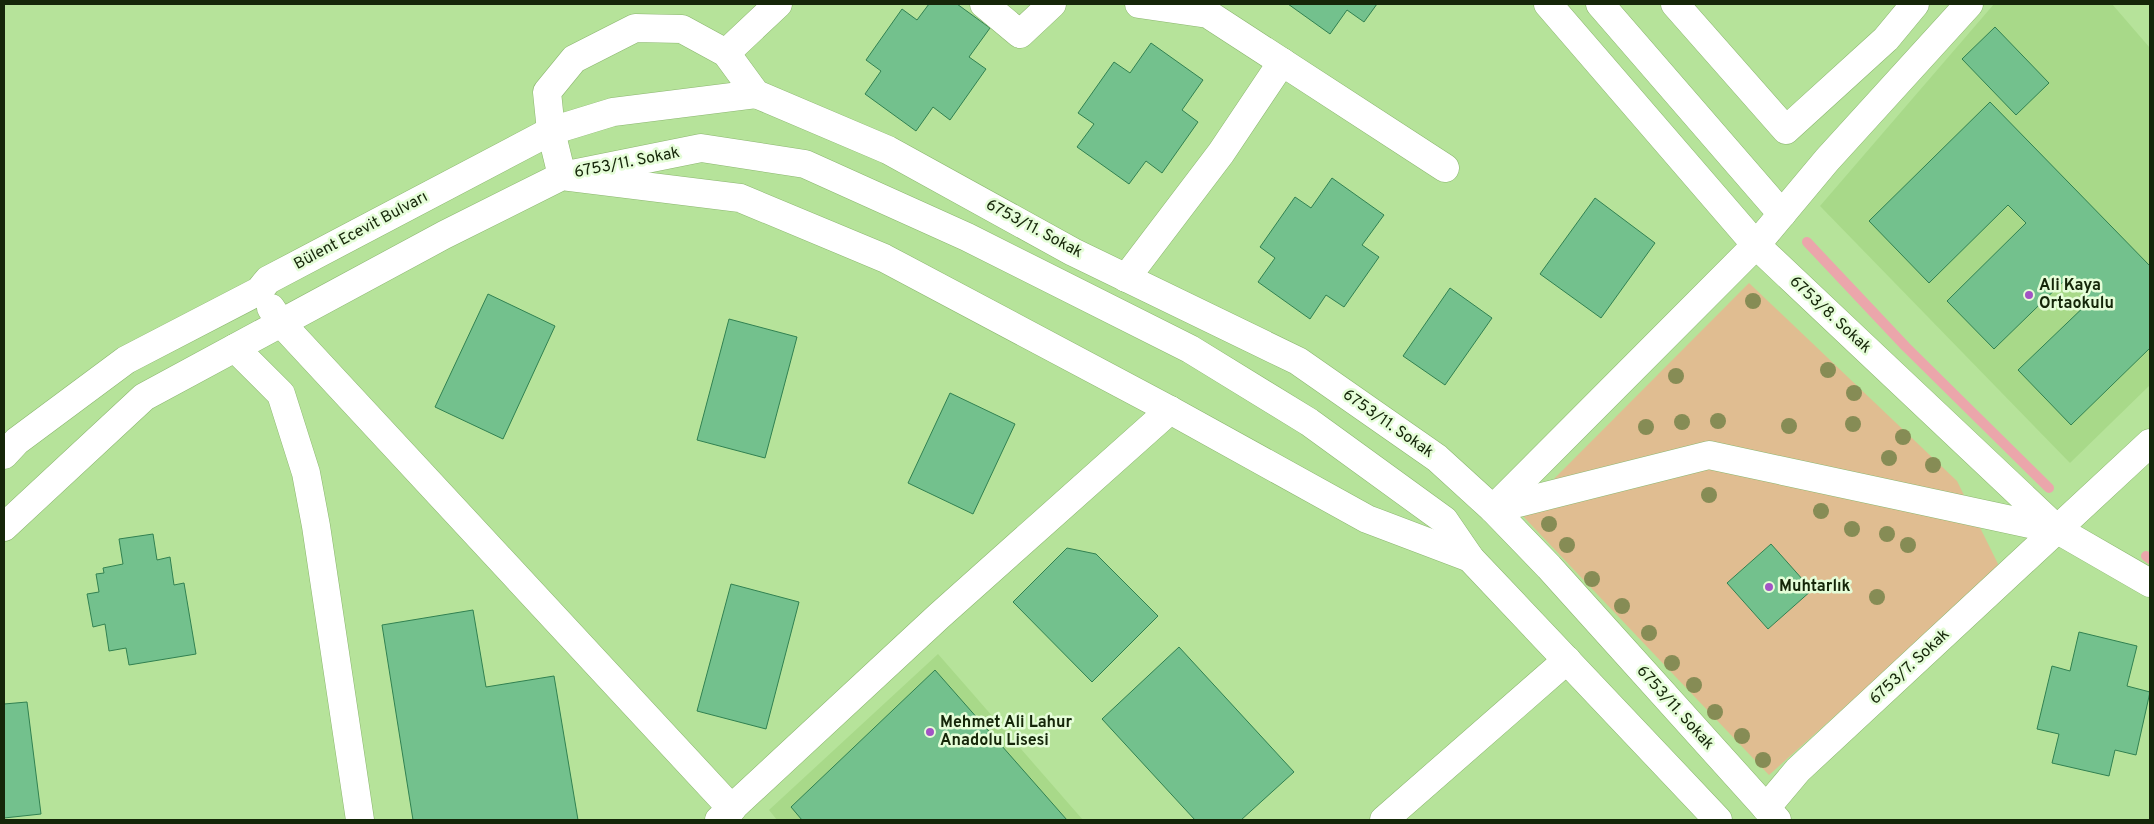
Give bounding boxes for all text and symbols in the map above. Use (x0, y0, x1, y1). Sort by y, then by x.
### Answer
street label: 6753/11. Sokak (573, 143, 681, 183)
street label: Bülent Ecevit Bulvarı (291, 187, 431, 275)
street label: 6753/11. Sokak (982, 195, 1086, 263)
street label: 6753/8. Sokak (1785, 272, 1875, 358)
place label: Ali Kaya Ortaokulu (2039, 276, 2114, 314)
marker: Ali Kaya Ortaokulu (2023, 289, 2035, 301)
street label: 6753/11. Sokak (1338, 385, 1438, 463)
place label: Muhtarlık (1779, 577, 1851, 597)
marker: Muhtarlık (1763, 581, 1775, 593)
street label: 6753/7. Sokak (1866, 625, 1954, 709)
street label: 6753/11. Sokak (1632, 662, 1718, 754)
place label: Mehmet Ali Lahur Anadolu Lisesi (940, 713, 1073, 751)
marker: Mehmet Ali Lahur Anadolu Lisesi (924, 726, 936, 738)

